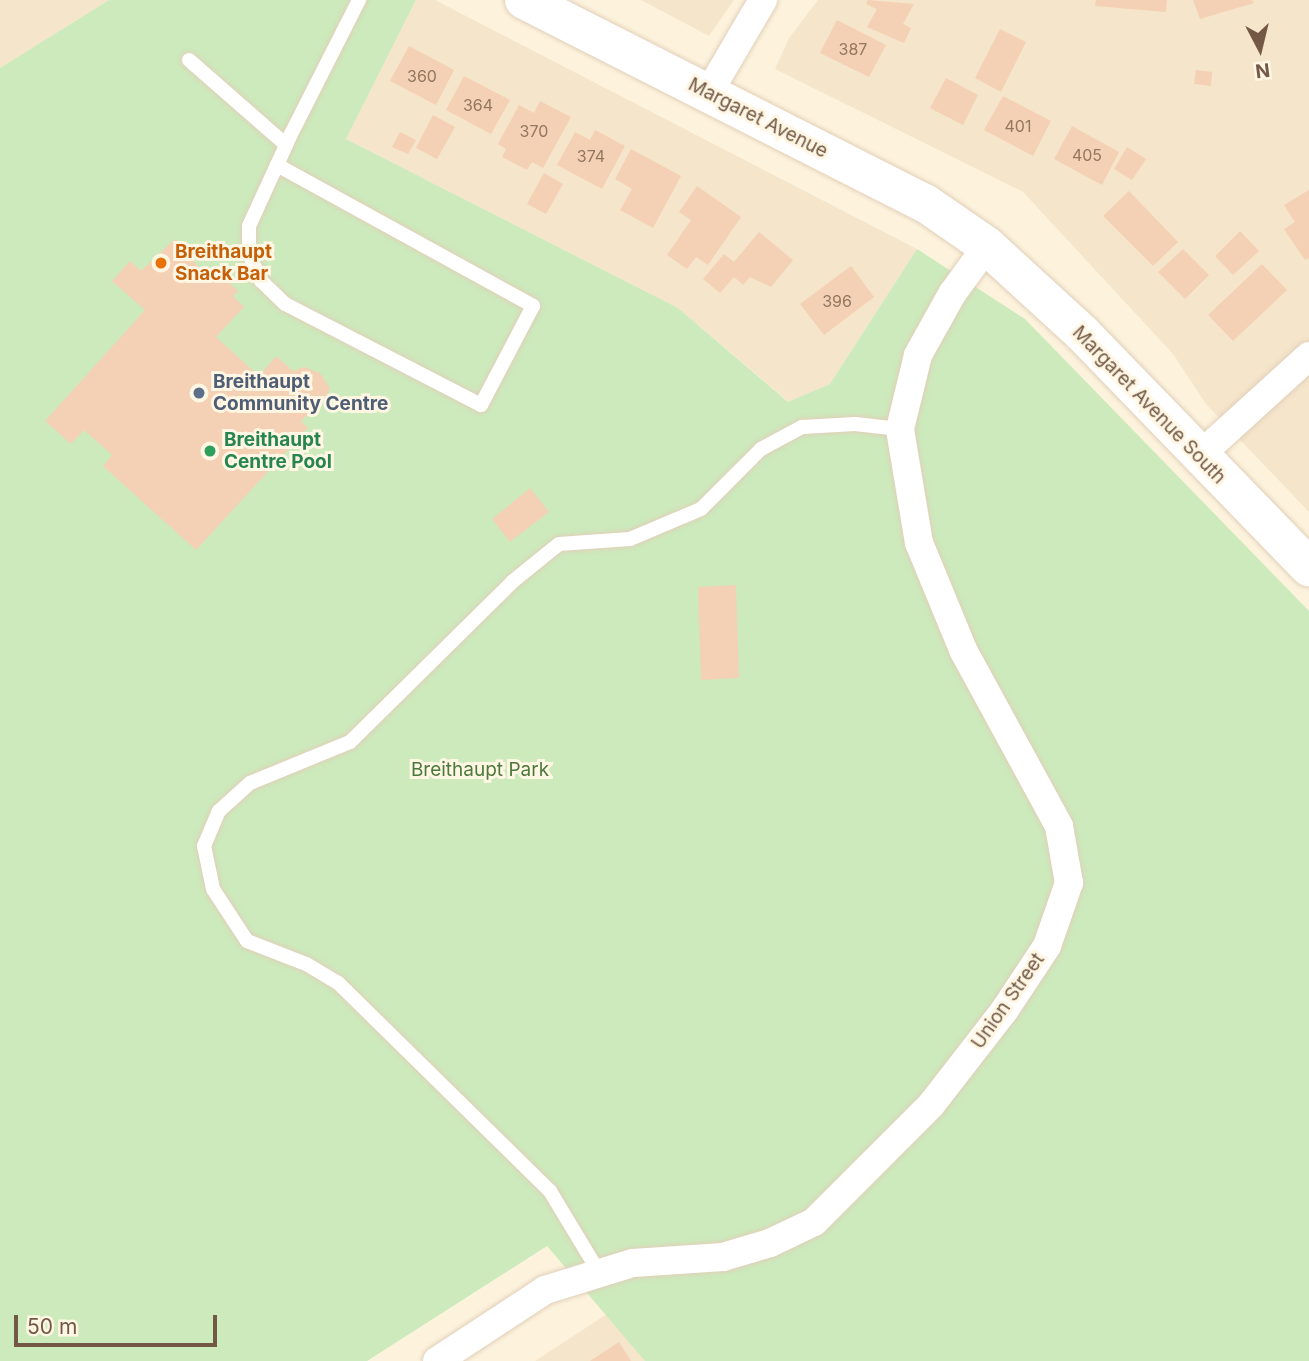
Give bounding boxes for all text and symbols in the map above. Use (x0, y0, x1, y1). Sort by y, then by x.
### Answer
north arrow (1225, 14, 1295, 84)
house number: 387 (839, 39, 867, 59)
text: N (1254, 58, 1271, 83)
house number: 360 (407, 66, 437, 86)
street label: Margaret Avenue (685, 73, 831, 163)
house number: 364 (463, 95, 493, 115)
house number: 401 (1005, 116, 1031, 136)
house number: 370 (520, 121, 548, 141)
house number: 405 (1072, 145, 1102, 165)
house number: 374 (577, 146, 605, 166)
place label: Breithaupt Snack Bar (175, 241, 272, 285)
marker: Breithaupt Snack Bar (153, 255, 169, 271)
house number: 396 (822, 291, 852, 311)
street label: Margaret Avenue South (1068, 321, 1230, 489)
place label: Breithaupt Community Centre (213, 371, 388, 415)
marker: Breithaupt Community Centre (191, 385, 207, 401)
place label: Breithaupt Centre Pool (224, 429, 332, 473)
marker: Breithaupt Centre Pool (202, 443, 218, 459)
park label: Breithaupt Park (411, 759, 549, 781)
street label: Union Street (967, 949, 1049, 1053)
scale bar (18, 1302, 220, 1346)
text: 50 m (27, 1314, 77, 1339)

